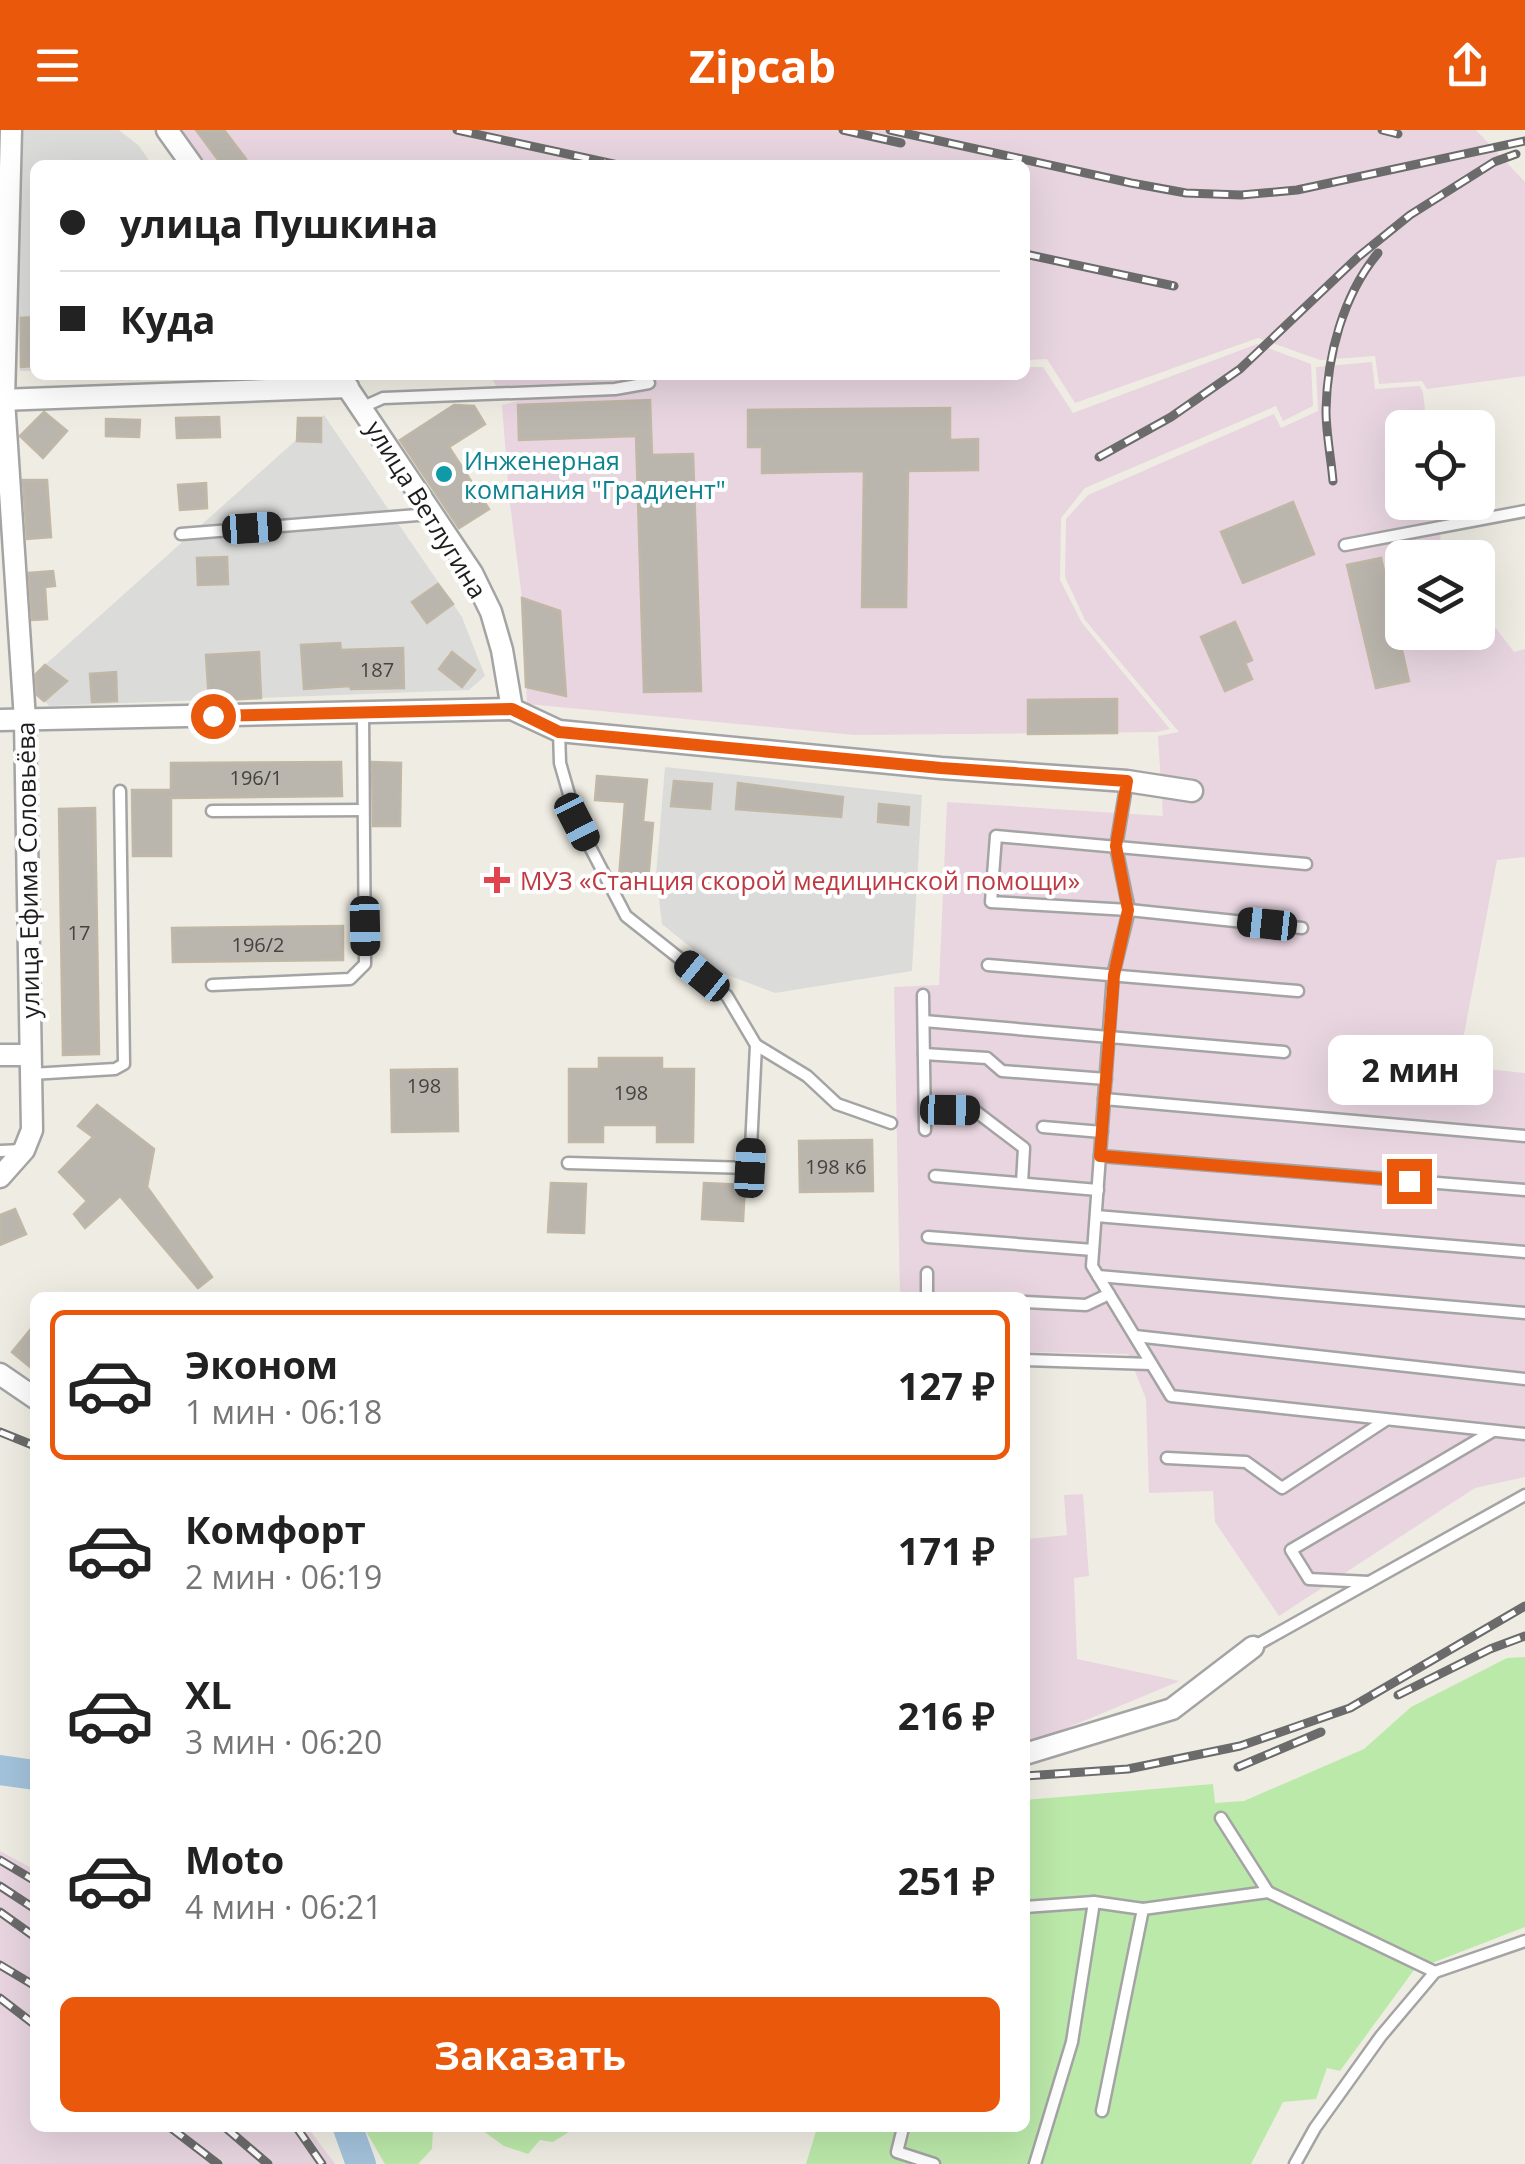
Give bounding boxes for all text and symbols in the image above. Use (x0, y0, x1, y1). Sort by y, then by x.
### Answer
text: Zipcab (689, 35, 836, 96)
icon: menu (30, 38, 85, 93)
icon: share (1440, 38, 1495, 93)
text: улица Пушкина (120, 197, 438, 249)
text: Куда (120, 293, 215, 345)
map controls (1385, 410, 1495, 650)
button: locate (1385, 410, 1495, 520)
street label: улица Ветлугина (359, 414, 495, 604)
place label: Инженерная компания "Градиент" (464, 443, 726, 506)
marker: Инженерная компания "Градиент" (433, 463, 455, 485)
car (221, 511, 283, 545)
button: layers (1385, 540, 1495, 650)
house number: 187 (360, 656, 394, 683)
route start (191, 694, 236, 739)
street label: улица Ефима Соловьёва (7, 721, 47, 1019)
house number: 196/1 (229, 764, 283, 791)
car (550, 788, 604, 856)
place label: МУЗ «Станция скорой медицинской помощи» (520, 863, 1080, 897)
marker: МУЗ «Станция скорой медицинской помощи» (484, 867, 510, 893)
car (349, 896, 381, 956)
car (1236, 906, 1298, 942)
house number: 17 (68, 919, 90, 946)
house number: 196/2 (231, 931, 285, 958)
car (669, 945, 735, 1007)
callout: 2 мин (1326, 1036, 1492, 1106)
text: 2 мин (1362, 1048, 1459, 1091)
house number: 198 (407, 1072, 441, 1099)
house number: 198 (614, 1079, 648, 1106)
car (920, 1094, 980, 1126)
car (733, 1137, 767, 1199)
house number: 198 к6 (805, 1153, 867, 1180)
route end (1387, 1159, 1432, 1204)
text: Эконом (185, 1338, 338, 1390)
icon: car (65, 1340, 155, 1430)
text: 127 ₽ (898, 1359, 995, 1411)
text: 1 мин · 06:18 (185, 1390, 382, 1433)
text: Комфорт (185, 1503, 366, 1555)
icon: car (65, 1505, 155, 1595)
text: 171 ₽ (898, 1524, 995, 1576)
text: 2 мин · 06:19 (185, 1555, 382, 1598)
text: XL (185, 1668, 232, 1720)
icon: car (65, 1670, 155, 1760)
text: 216 ₽ (898, 1689, 995, 1741)
text: 3 мин · 06:20 (185, 1720, 382, 1763)
text: Moto (185, 1833, 284, 1885)
icon: car (65, 1835, 155, 1925)
text: 251 ₽ (898, 1854, 995, 1906)
text: 4 мин · 06:21 (185, 1885, 382, 1928)
button: Заказать (60, 1997, 1000, 2112)

